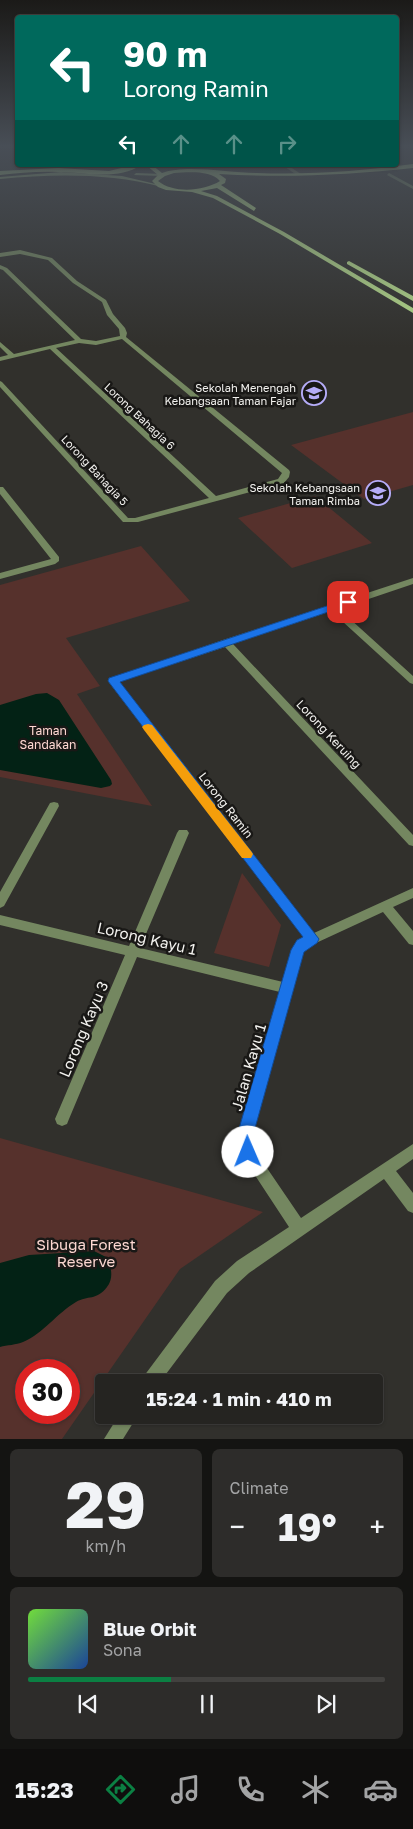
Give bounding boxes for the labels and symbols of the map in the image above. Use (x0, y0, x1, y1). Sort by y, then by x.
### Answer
street label: Lorong Bahagia 6 (102, 380, 178, 452)
school or university icon: Sekolah Menengah Kebangsaan Taman Fajar (301, 380, 327, 406)
place label: Sekolah Menengah Kebangsaan Taman Fajar (164, 381, 297, 407)
street label: Lorong Bahagia 5 (59, 432, 131, 508)
school or university icon: Sekolah Kebangsaan Taman Rimba (365, 480, 391, 506)
place label: Sekolah Kebangsaan Taman Rimba (249, 481, 360, 507)
pin (327, 581, 369, 623)
street label: Lorong Keruing (293, 697, 365, 771)
park label: Taman Sandakan (20, 723, 76, 752)
street label: Lorong Ramin (196, 769, 256, 841)
street label: Lorong Kayu 1 (96, 918, 198, 958)
street label: Lorong Kayu 3 (55, 978, 111, 1080)
street label: Jalan Kayu 1 (227, 1021, 269, 1113)
position arrow (221, 1125, 273, 1177)
park label: Sibuga Forest Reserve (36, 1235, 136, 1270)
speed limit sign: 30 (15, 1359, 80, 1424)

